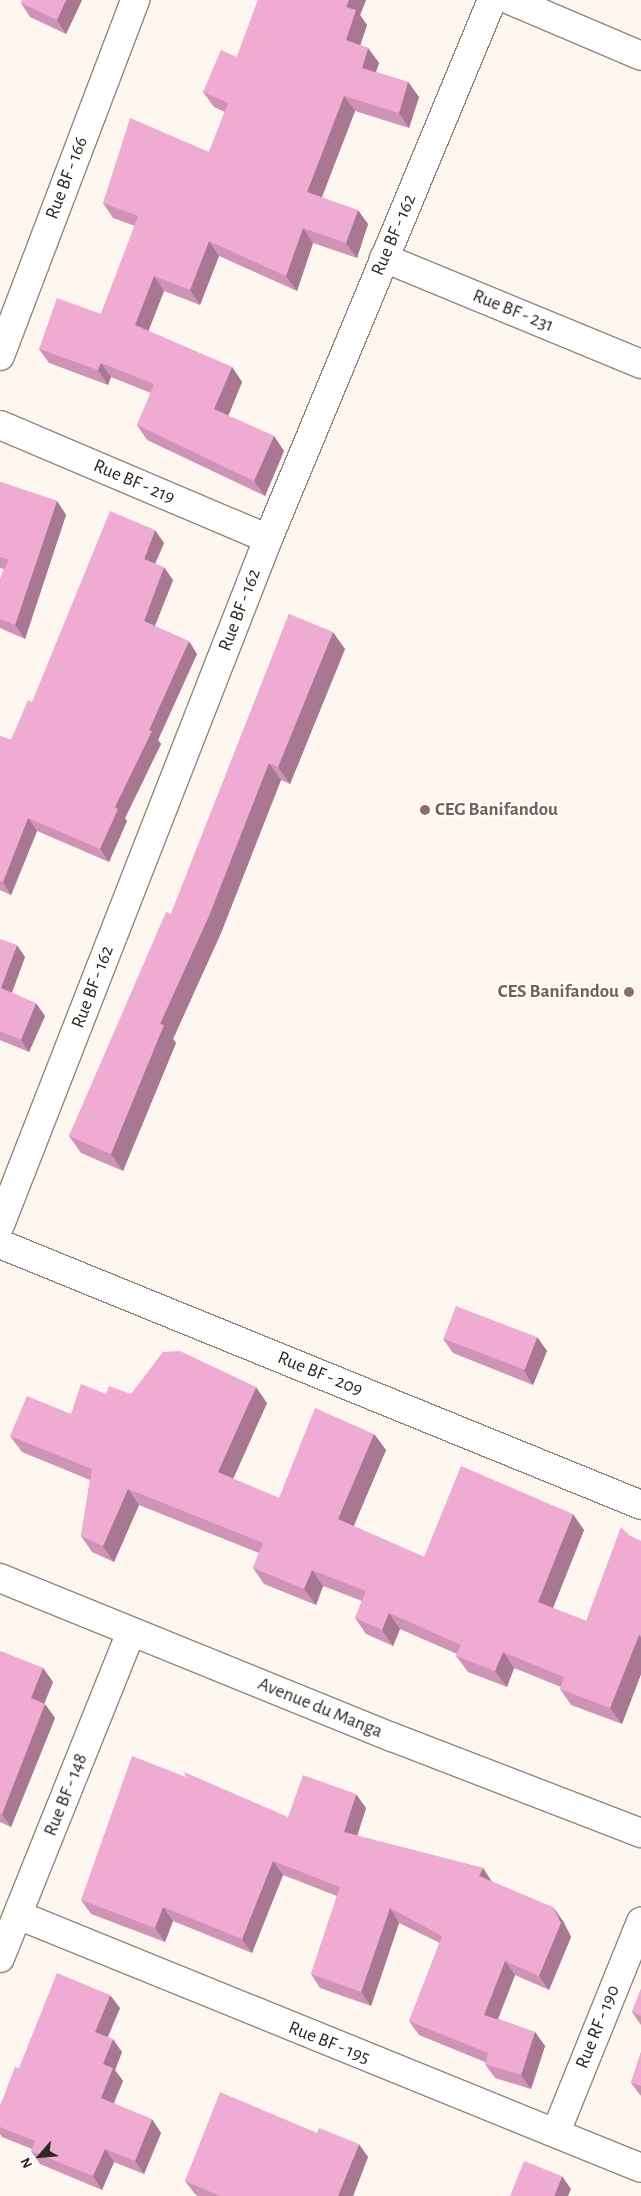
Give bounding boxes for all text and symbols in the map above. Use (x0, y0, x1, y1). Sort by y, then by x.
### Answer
street label: Rue BF - 166 (41, 133, 93, 223)
street label: Rue BF - 162 (367, 191, 421, 279)
street label: Rue BF - 231 (469, 284, 557, 338)
street label: Rue BF - 219 (90, 455, 178, 509)
street label: Rue BF - 162 (214, 566, 266, 654)
place label: CEG Banifandou (435, 799, 558, 821)
marker: CEG Banifandou (419, 804, 431, 816)
street label: Rue BF - 162 (67, 943, 119, 1031)
place label: CES Banifandou (498, 981, 619, 1003)
marker: CES Banifandou (623, 986, 635, 998)
street label: Rue BF - 209 (274, 1347, 366, 1401)
street label: Avenue du Manga (254, 1673, 386, 1743)
street label: Rue BF - 148 (39, 1750, 93, 1840)
street label: Rue RF - 190 (571, 1982, 625, 2072)
street label: Rue BF - 195 (285, 2016, 373, 2070)
north arrow (15, 2131, 65, 2181)
text: N (18, 2155, 35, 2170)

